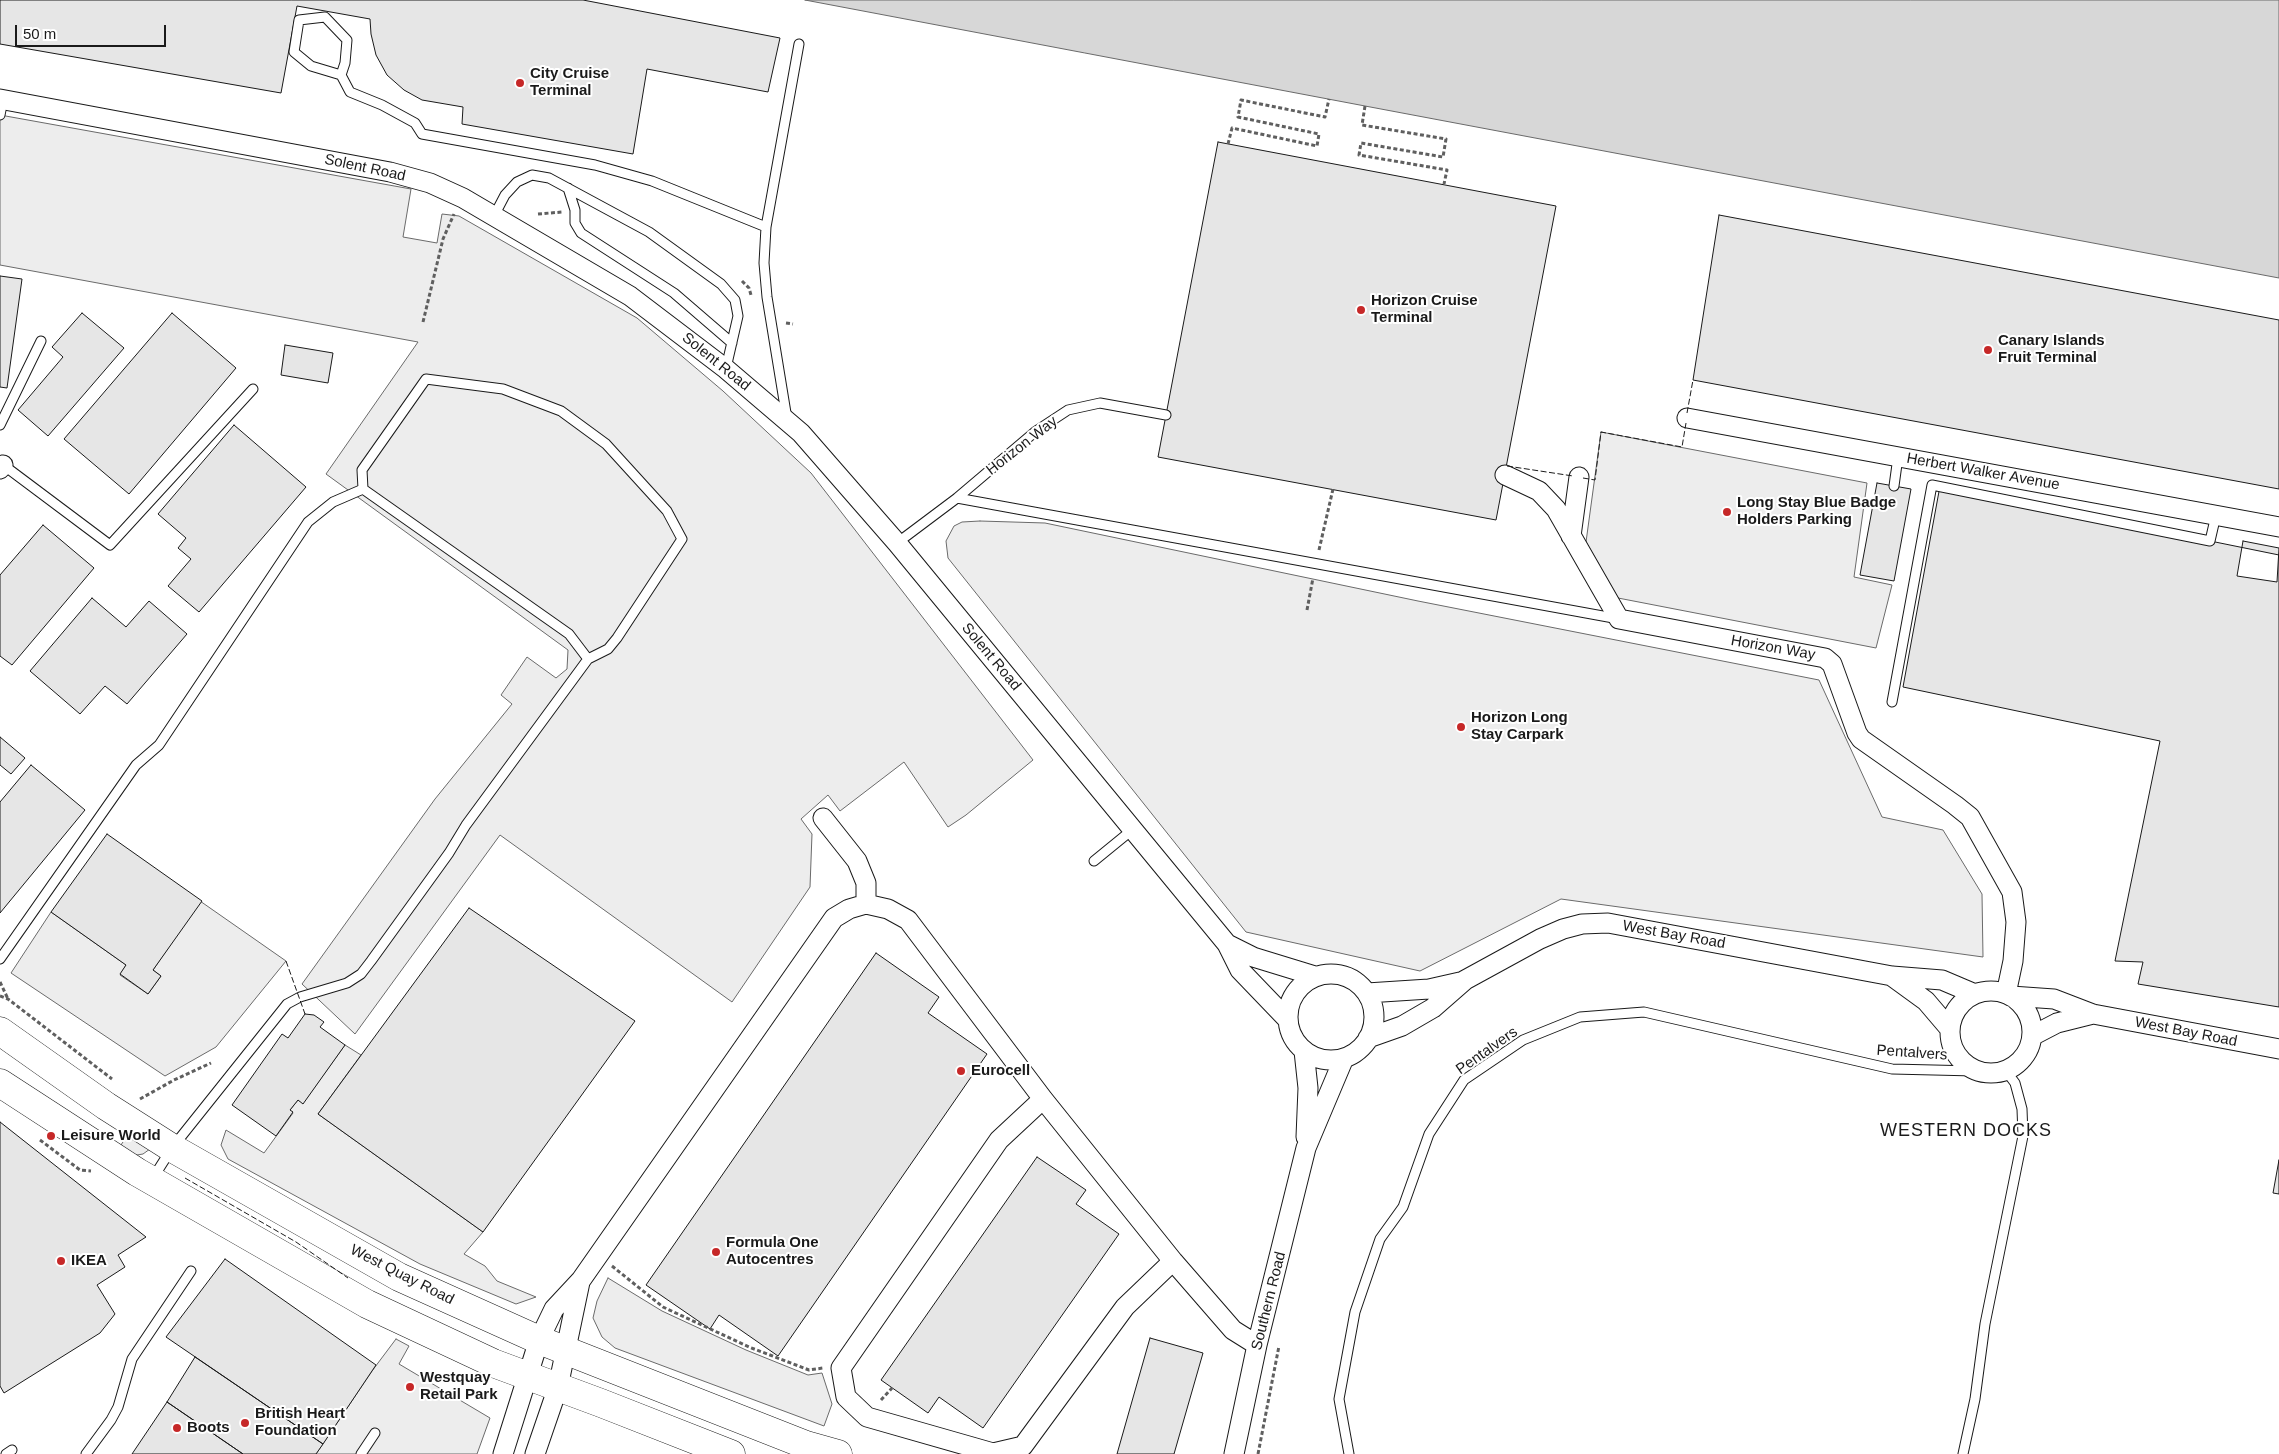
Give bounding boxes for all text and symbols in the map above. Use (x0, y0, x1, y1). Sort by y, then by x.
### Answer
scale bar (18, 15, 169, 47)
text: 50 m (23, 25, 56, 42)
place label: City Cruise Terminal (530, 65, 609, 100)
marker: City Cruise Terminal (514, 77, 526, 89)
street label: Solent Road (323, 151, 407, 185)
place label: Horizon Cruise Terminal (1371, 292, 1478, 327)
marker: Horizon Cruise Terminal (1355, 304, 1367, 316)
street label: Solent Road (678, 329, 754, 395)
place label: Canary Islands Fruit Terminal (1998, 332, 2105, 367)
marker: Canary Islands Fruit Terminal (1982, 344, 1994, 356)
street label: Horizon Way (983, 413, 1061, 479)
street label: Herbert Walker Avenue (1905, 450, 2061, 494)
place label: Long Stay Blue Badge Holders Parking (1737, 494, 1896, 529)
marker: Long Stay Blue Badge Holders Parking (1721, 506, 1733, 518)
street label: Solent Road (958, 620, 1024, 694)
street label: Horizon Way (1729, 632, 1817, 664)
place label: Horizon Long Stay Carpark (1471, 709, 1568, 744)
marker: Horizon Long Stay Carpark (1455, 721, 1467, 733)
street label: West Bay Road (1621, 917, 1727, 953)
street label: West Bay Road (2133, 1013, 2239, 1051)
street label: Pentalvers (1453, 1023, 1521, 1079)
street label: Pentalvers (1876, 1042, 1948, 1064)
place label: Eurocell (971, 1062, 1030, 1080)
marker: Eurocell (955, 1065, 967, 1077)
district label: WESTERN DOCKS (1878, 1120, 2054, 1142)
place label: Leisure World (61, 1127, 161, 1145)
marker: Leisure World (45, 1130, 57, 1142)
place label: Formula One Autocentres (726, 1234, 819, 1269)
street label: West Quay Road (347, 1241, 457, 1309)
marker: Formula One Autocentres (710, 1246, 722, 1258)
street label: Southern Road (1248, 1250, 1290, 1352)
place label: IKEA (71, 1252, 107, 1270)
marker: IKEA (55, 1255, 67, 1267)
place label: Westquay Retail Park (420, 1369, 498, 1404)
marker: Westquay Retail Park (404, 1381, 416, 1393)
place label: British Heart Foundation (255, 1405, 345, 1440)
marker: British Heart Foundation (239, 1417, 251, 1429)
place label: Boots (187, 1419, 229, 1437)
marker: Boots (171, 1422, 183, 1434)

